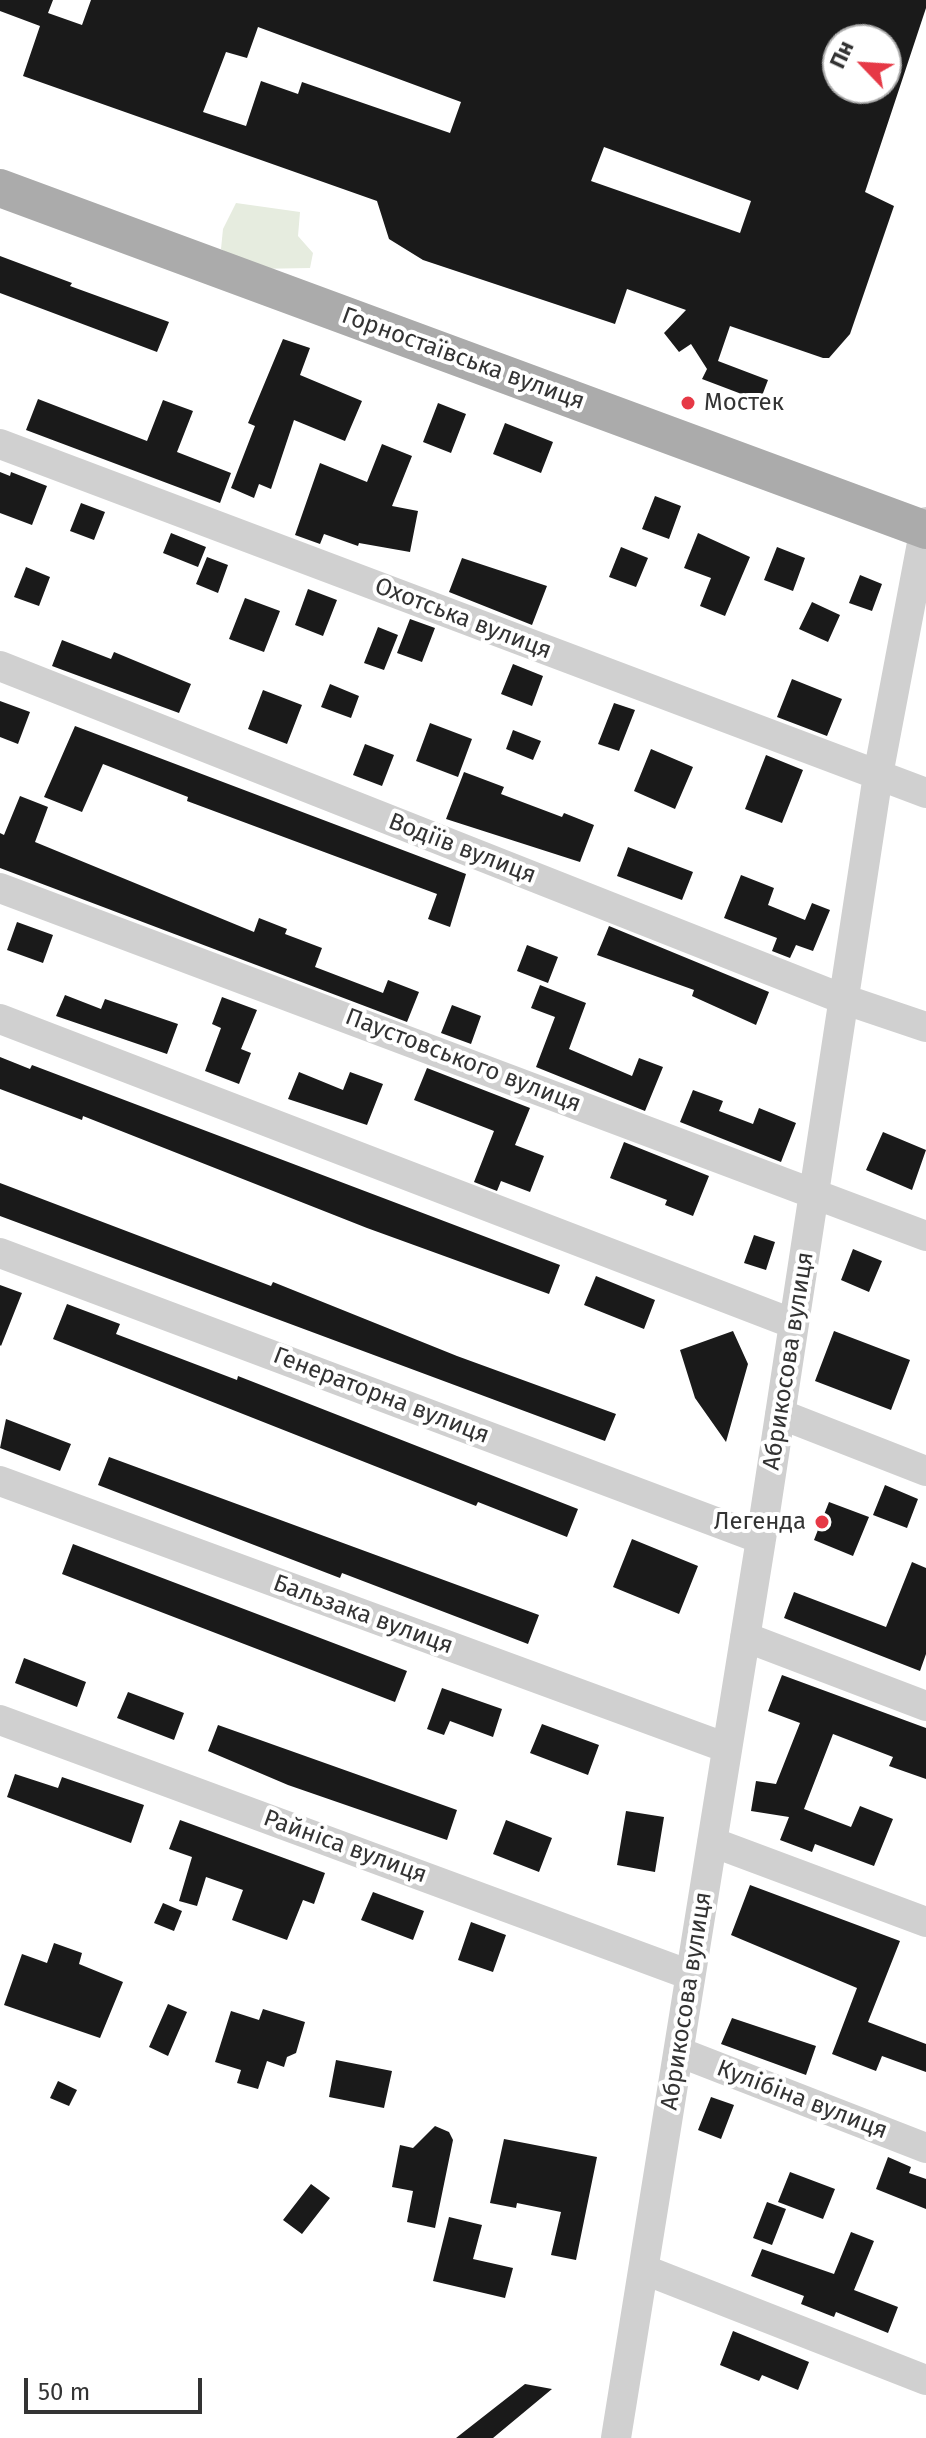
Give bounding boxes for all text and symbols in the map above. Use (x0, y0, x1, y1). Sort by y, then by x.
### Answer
north arrow (822, 24, 902, 104)
text: Пн (824, 36, 860, 73)
street label: Горностаївська вулиця (338, 302, 588, 416)
place label: Мостек (704, 389, 784, 417)
marker: Мостек (679, 394, 697, 412)
street label: Охотська вулиця (371, 572, 555, 666)
street label: Водіїв вулиця (384, 808, 540, 890)
street label: Паустовського вулиця (341, 1003, 585, 1119)
street label: Абрикосова вулиця (758, 1250, 820, 1472)
street label: Генераторна вулиця (269, 1341, 493, 1451)
place label: Легенда (714, 1508, 806, 1536)
marker: Легенда (813, 1513, 831, 1531)
street label: Бальзака вулиця (269, 1569, 457, 1661)
street label: Райніса вулиця (259, 1804, 431, 1890)
street label: Абрикосова вулиця (656, 1890, 718, 2112)
street label: Кулібіна вулиця (713, 2054, 891, 2146)
scale bar (28, 2362, 206, 2412)
text: 50 m (38, 2378, 90, 2406)

